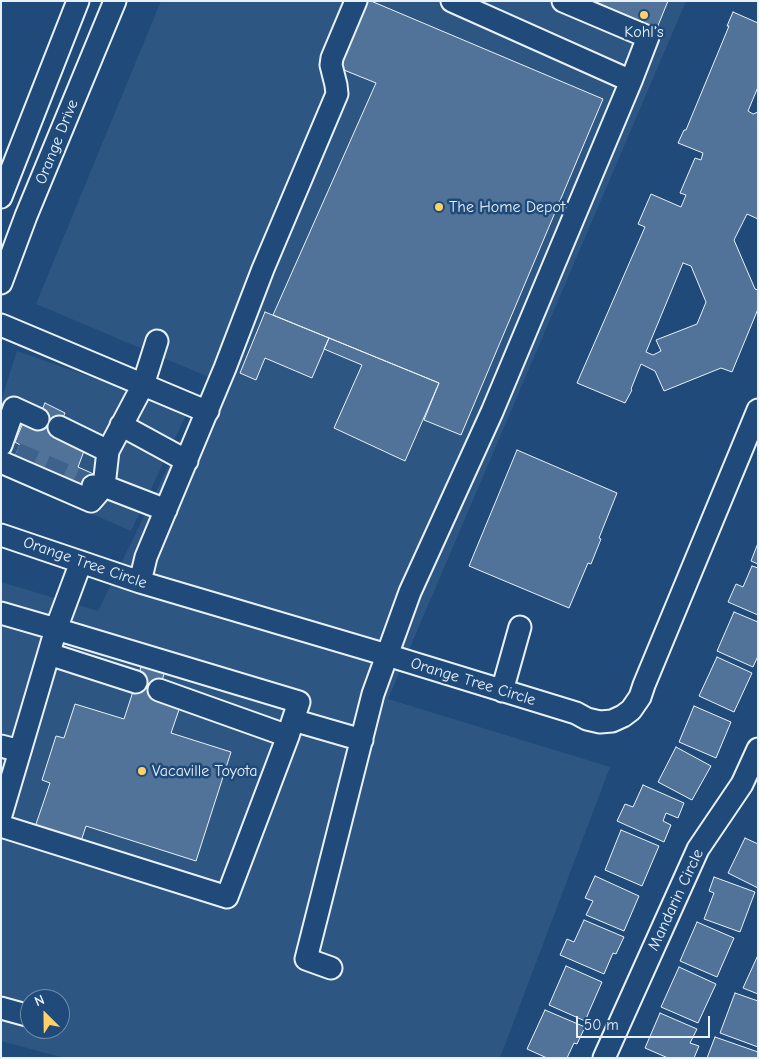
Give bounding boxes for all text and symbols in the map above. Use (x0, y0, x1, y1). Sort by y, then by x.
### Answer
marker: Kohl's (638, 9, 650, 21)
place label: Kohl's (624, 22, 664, 42)
street label: Orange Drive (31, 97, 83, 187)
place label: The Home Depot (449, 197, 565, 217)
marker: The Home Depot (433, 201, 445, 213)
street label: Orange Tree Circle (21, 533, 149, 593)
street label: Orange Tree Circle (408, 654, 538, 710)
place label: Vacaville Toyota (152, 761, 257, 781)
marker: Vacaville Toyota (136, 765, 148, 777)
street label: Mandarin Circle (644, 846, 708, 954)
north arrow (20, 989, 70, 1039)
text: N (32, 991, 47, 1010)
scale bar (579, 1006, 713, 1038)
text: 50 m (584, 1016, 619, 1034)

